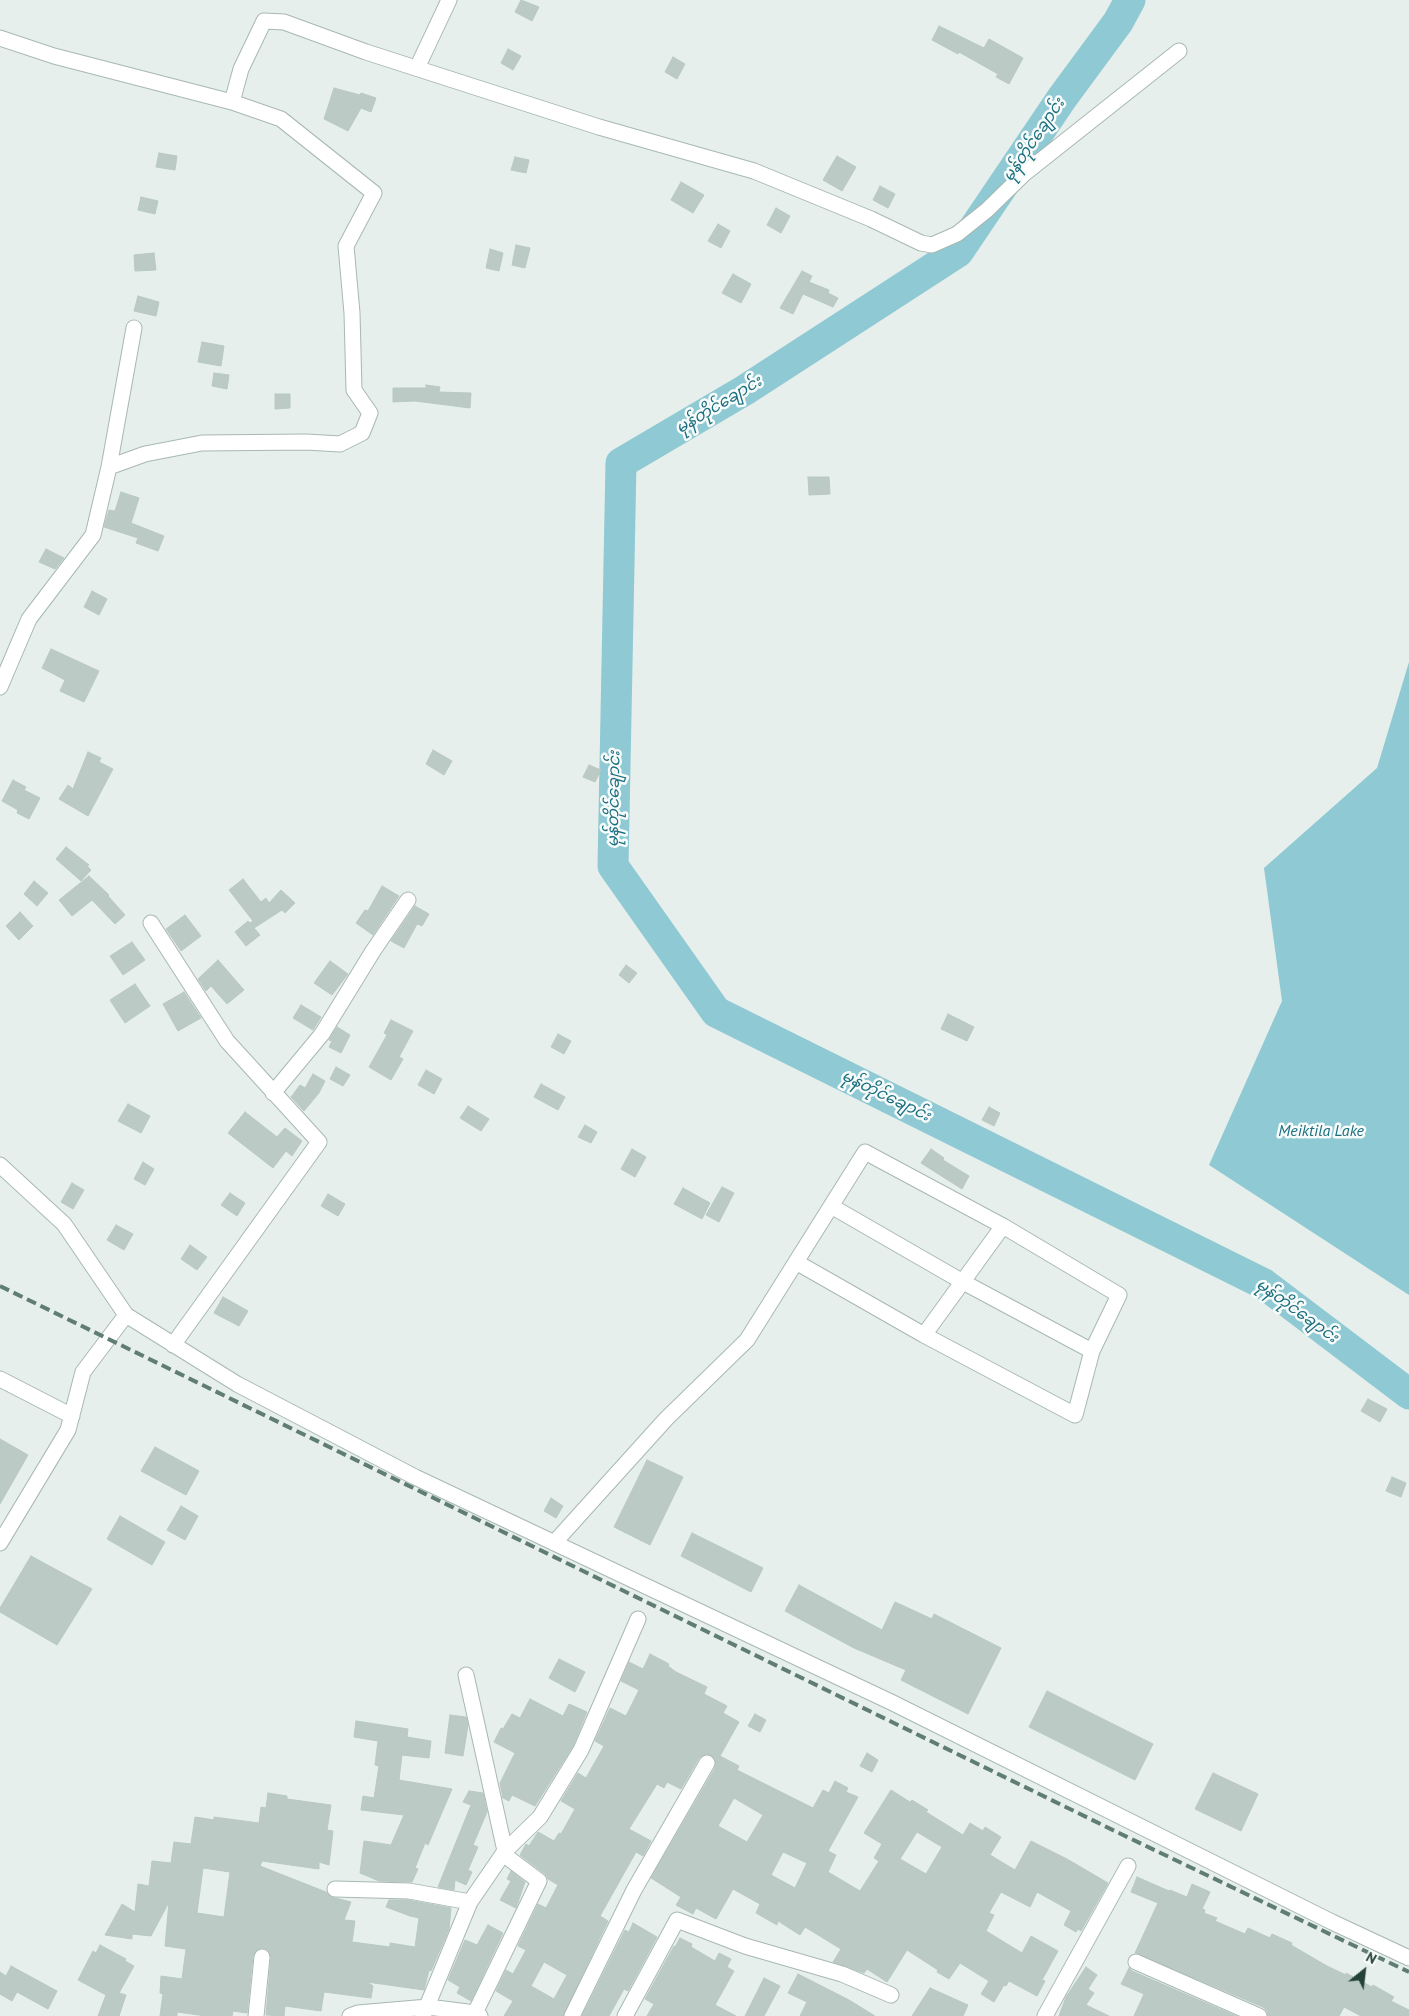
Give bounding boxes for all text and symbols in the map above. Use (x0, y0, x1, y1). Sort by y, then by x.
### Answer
water label: မုန်တိုင်ချောင်း (999, 95, 1069, 185)
water label: မုန်တိုင်ချောင်း (673, 372, 765, 438)
water label: မုန်တိုင်ချောင်း (604, 751, 624, 847)
water label: မုန်တိုင်ချောင်း (838, 1066, 934, 1126)
water label: Meiktila Lake (1278, 1121, 1364, 1141)
water label: မုန်တိုင်ချောင်း (1252, 1275, 1342, 1347)
north arrow (1339, 1946, 1389, 1996)
text: N (1363, 1948, 1380, 1968)

